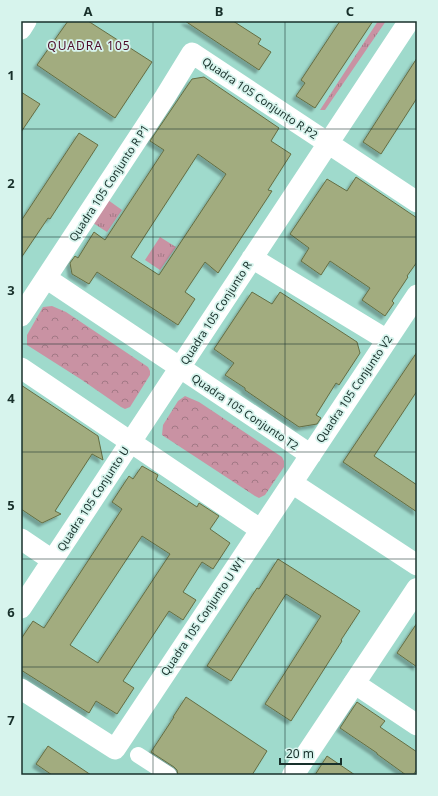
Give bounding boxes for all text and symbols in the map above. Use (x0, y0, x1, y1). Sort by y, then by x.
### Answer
text: A (84, 2, 93, 20)
text: B (215, 2, 223, 20)
text: C (346, 2, 354, 20)
district label: QUADRA 105 (47, 37, 131, 54)
street label: Quadra 105 Conjunto R P2 (200, 53, 321, 142)
text: 1 (7, 66, 15, 84)
street label: Quadra 105 Conjunto R P1 (65, 121, 152, 244)
text: 2 (7, 174, 15, 192)
street label: Quadra 105 Conjunto R (176, 258, 255, 367)
text: 3 (7, 281, 15, 299)
street label: Quadra 105 Conjunto V2 (312, 332, 395, 445)
street label: Quadra 105 Conjunto T2 (189, 370, 302, 453)
text: 4 (7, 389, 15, 407)
street label: Quadra 105 Conjunto U (53, 444, 132, 554)
text: 5 (7, 496, 15, 514)
street label: Quadra 105 Conjunto U W1 (157, 553, 248, 678)
text: 6 (7, 603, 15, 621)
text: 7 (7, 711, 15, 729)
scale bar (280, 740, 341, 766)
text: 20 m (286, 745, 314, 762)

